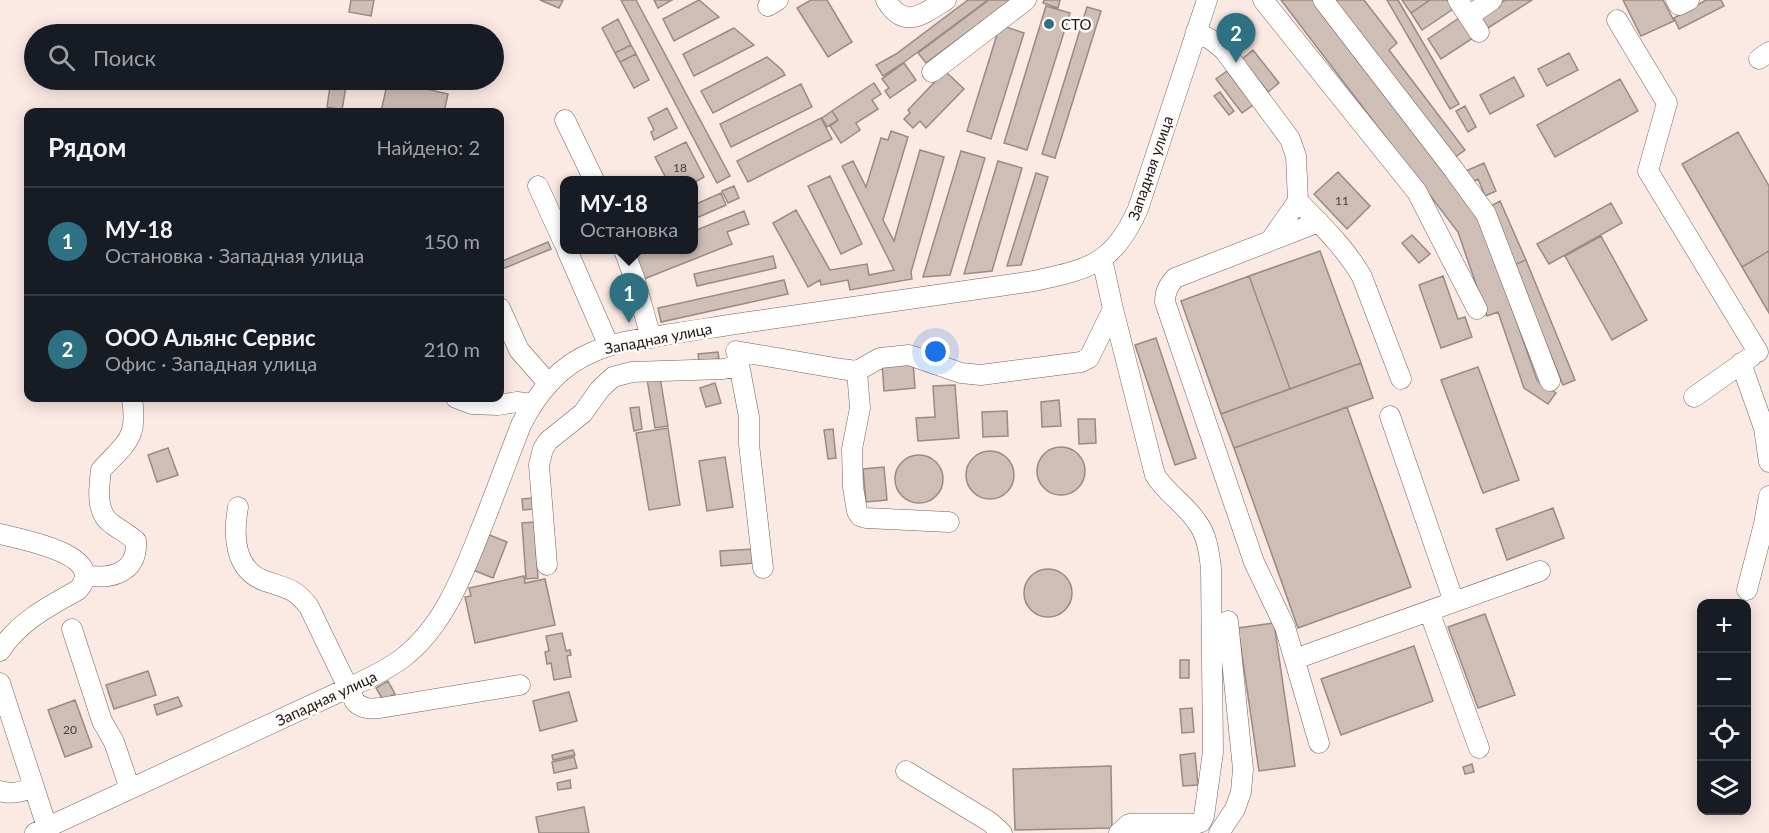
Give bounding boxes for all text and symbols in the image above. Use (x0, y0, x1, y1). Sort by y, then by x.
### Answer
pin: 2 (1216, 14, 1256, 63)
place label: СТО (1061, 15, 1091, 33)
marker: СТО (1042, 17, 1056, 31)
search box (24, 24, 504, 90)
icon: search (45, 41, 78, 74)
text: Поиск (93, 44, 156, 71)
street label: Западная улица (1124, 113, 1176, 223)
text: Рядом (48, 131, 126, 163)
text: Найдено: 2 (377, 135, 480, 159)
house number: 18 (673, 160, 687, 175)
popup (560, 176, 698, 254)
text: МУ-18 (580, 190, 648, 217)
house number: 11 (1335, 193, 1349, 208)
text: МУ-18 (105, 216, 173, 243)
text: Остановка (580, 217, 678, 241)
text: 1 (62, 229, 73, 253)
text: 150 m (424, 229, 480, 253)
text: Остановка · Западная улица (105, 243, 364, 267)
pin: 1 (610, 274, 648, 323)
street label: Западная улица (603, 319, 713, 357)
text: ООО Альянс Сервис (105, 324, 316, 351)
text: 2 (62, 337, 73, 361)
text: 210 m (424, 337, 480, 361)
your location (921, 337, 950, 366)
text: Офис · Западная улица (105, 351, 317, 375)
map controls (1697, 599, 1751, 815)
button: + (1697, 599, 1751, 653)
button: − (1697, 653, 1751, 707)
street label: Западная улица (273, 667, 379, 729)
button: locate (1697, 707, 1751, 761)
house number: 20 (63, 722, 77, 737)
button: layers (1697, 761, 1751, 815)

